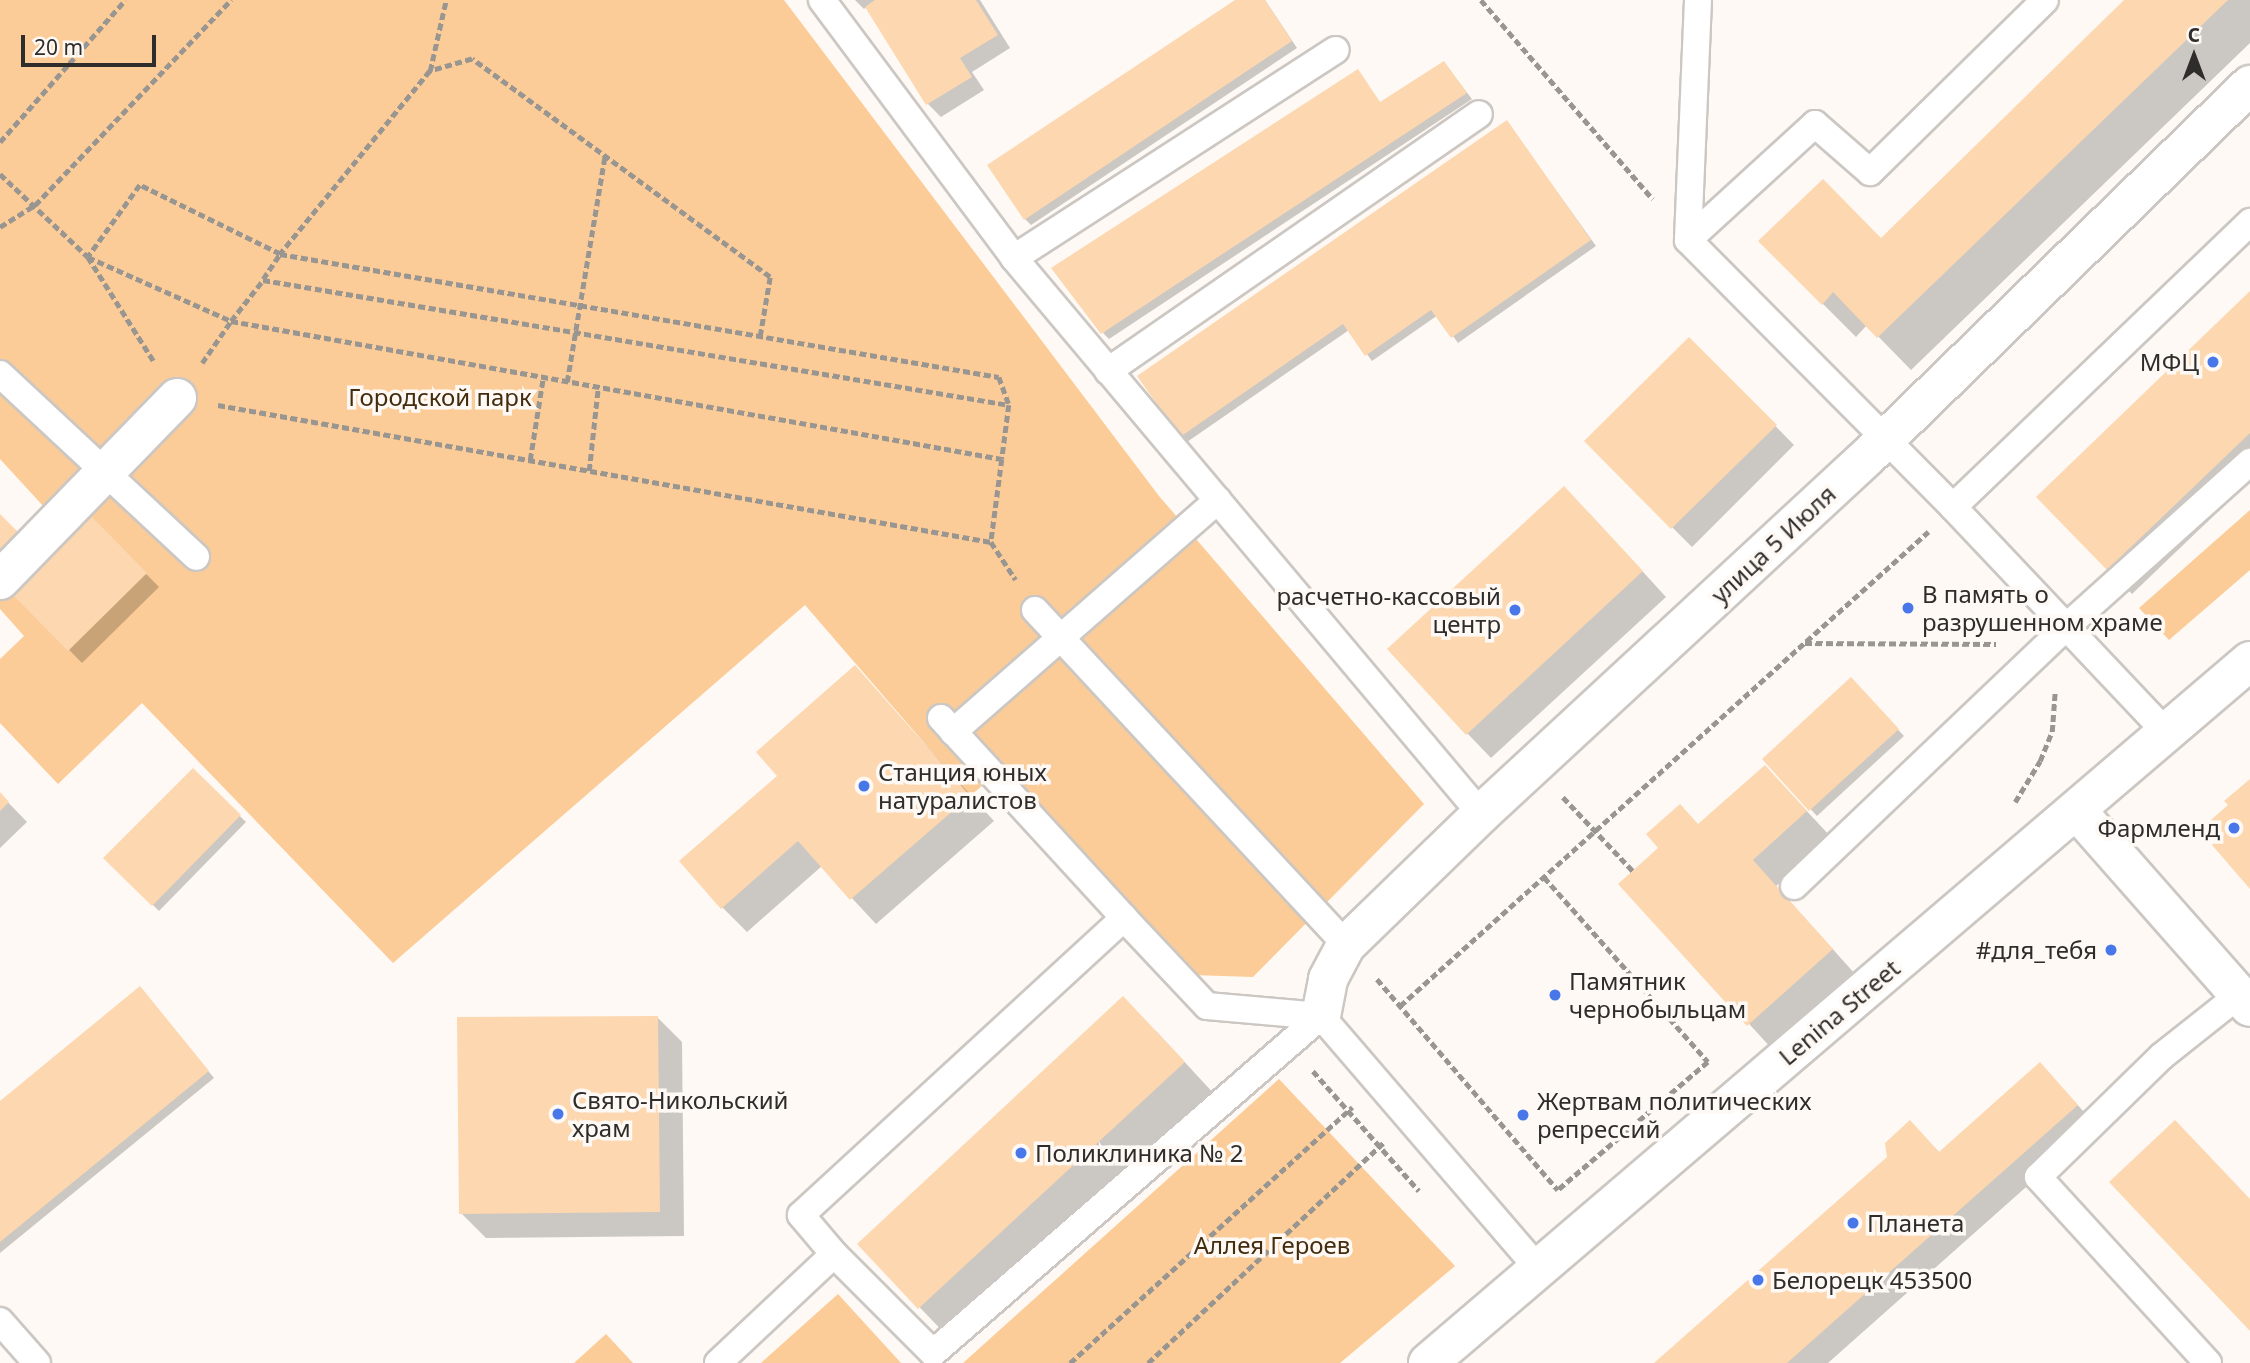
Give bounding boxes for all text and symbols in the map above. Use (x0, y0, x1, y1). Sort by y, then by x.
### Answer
scale bar (24, 21, 159, 65)
north arrow (2159, 21, 2229, 91)
text: С (2188, 22, 2200, 48)
text: 20 m (34, 33, 83, 61)
place label: МФЦ (2140, 348, 2199, 376)
marker: МФЦ (2205, 354, 2221, 370)
park label: Городской парк (348, 383, 532, 411)
street label: улица 5 Июля (1705, 479, 1841, 609)
place label: В память о разрушенном храме (1922, 580, 2163, 636)
place label: расчетно-кассовый центр (1277, 582, 1501, 638)
marker: В память о разрушенном храме (1900, 600, 1916, 616)
marker: расчетно-кассовый центр (1507, 602, 1523, 618)
place label: Станция юных натуралистов (878, 758, 1047, 814)
marker: Станция юных натуралистов (856, 778, 872, 794)
place label: Фармленд (2097, 814, 2220, 842)
marker: Фармленд (2226, 820, 2242, 836)
place label: #для_тебя (1976, 936, 2097, 964)
marker: #для_тебя (2103, 942, 2119, 958)
street label: Lenina Street (1773, 953, 1905, 1071)
place label: Памятник чернобыльцам (1569, 967, 1746, 1023)
marker: Памятник чернобыльцам (1547, 987, 1563, 1003)
place label: Свято-Никольский храм (572, 1086, 788, 1142)
place label: Жертвам политических репрессий (1537, 1087, 1811, 1143)
marker: Свято-Никольский храм (550, 1106, 566, 1122)
marker: Жертвам политических репрессий (1515, 1107, 1531, 1123)
place label: Поликлиника № 2 (1035, 1139, 1244, 1167)
marker: Поликлиника № 2 (1013, 1145, 1029, 1161)
place label: Планета (1867, 1209, 1964, 1237)
marker: Планета (1845, 1215, 1861, 1231)
park label: Аллея Героев (1194, 1231, 1350, 1259)
place label: Белорецк 453500 (1772, 1266, 1972, 1294)
marker: Белорецк 453500 (1750, 1272, 1766, 1288)

